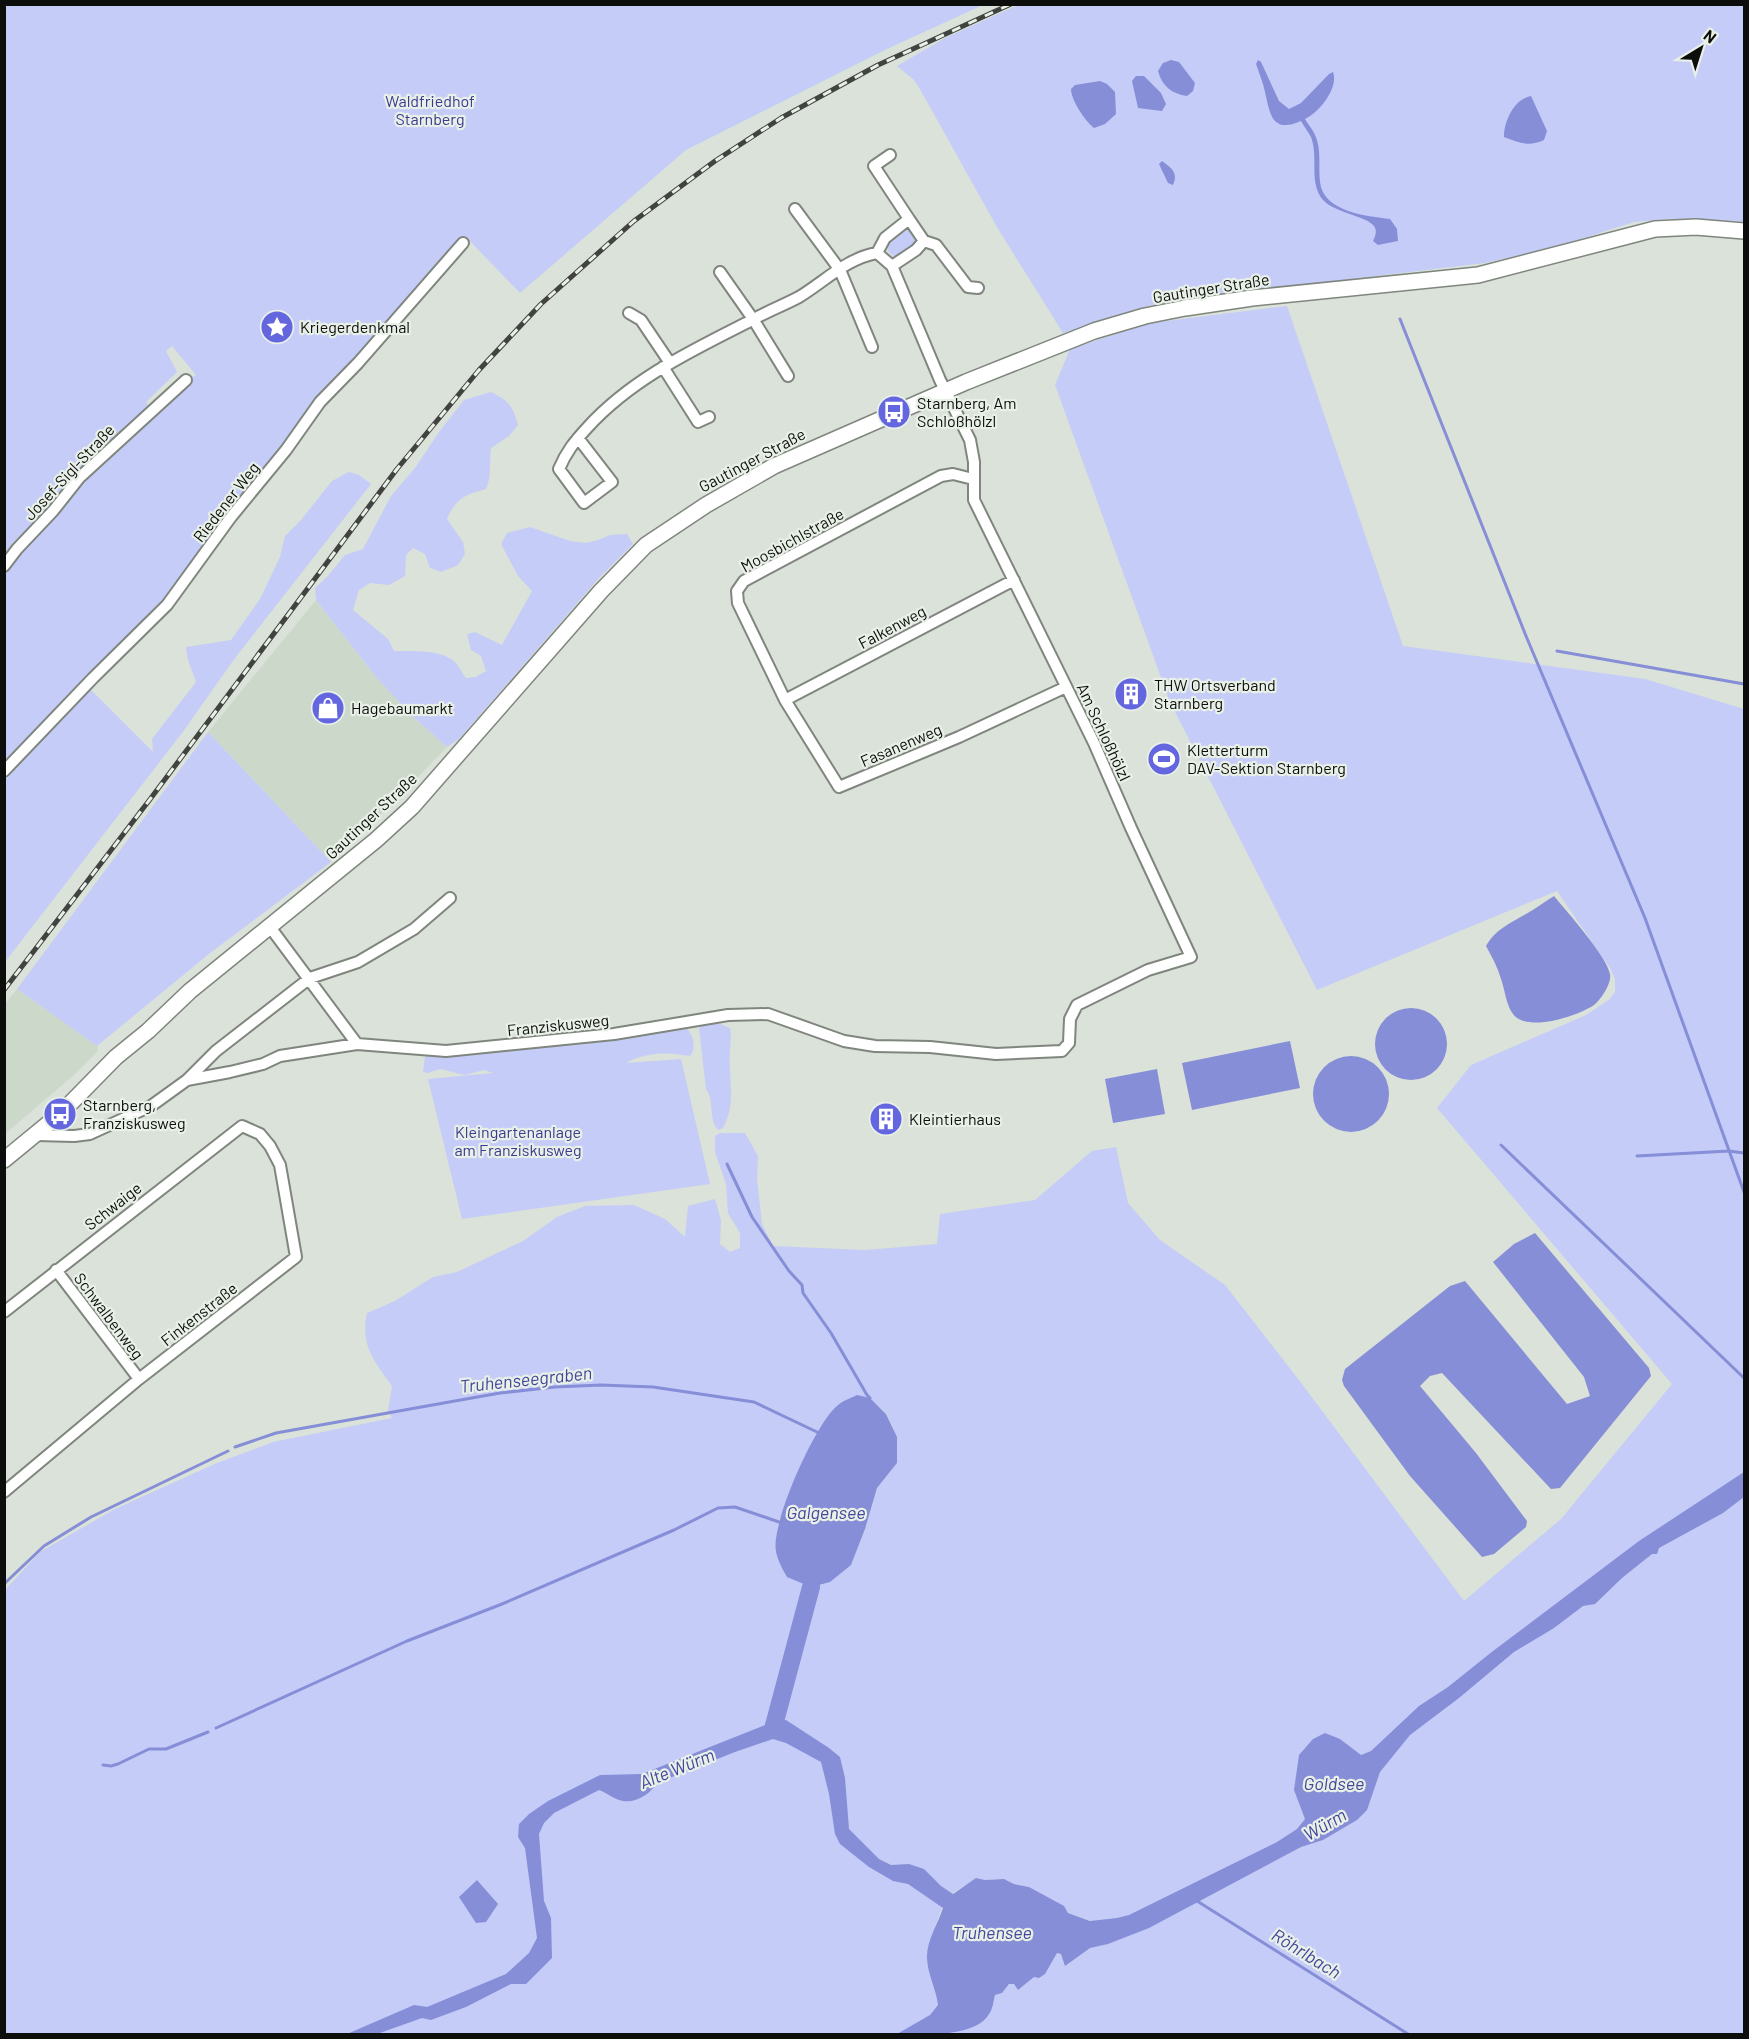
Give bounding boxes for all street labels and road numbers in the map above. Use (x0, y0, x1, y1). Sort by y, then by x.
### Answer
street label: Gautinger Straße (1151, 269, 1271, 306)
street label: Josef-Sigl-Straße (19, 420, 118, 523)
street label: Gautinger Straße (695, 424, 808, 496)
street label: Riedener Weg (189, 458, 263, 545)
street label: Moosbichlstraße (737, 503, 847, 576)
street label: Falkenweg (855, 601, 929, 652)
street label: Am Schloßhölzl (1074, 680, 1135, 784)
street label: Fasanenweg (857, 719, 944, 770)
street label: Gautinger Straße (321, 769, 420, 863)
street label: Franziskusweg (506, 1010, 610, 1039)
street label: Schwaige (81, 1178, 145, 1234)
street label: Schwalbenweg (71, 1269, 148, 1363)
street label: Finkenstraße (157, 1278, 241, 1349)

